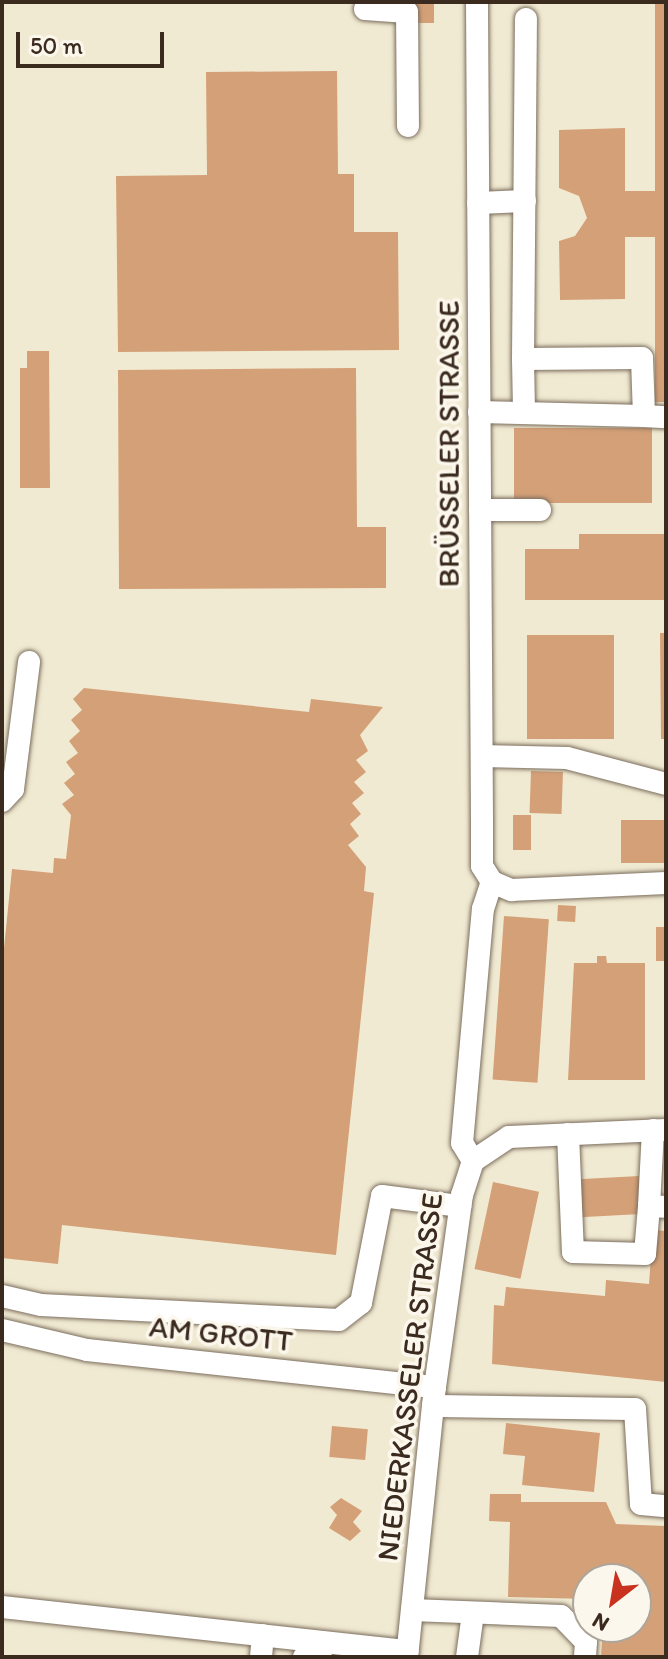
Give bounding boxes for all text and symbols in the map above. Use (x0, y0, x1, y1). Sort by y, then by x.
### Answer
scale bar (20, 16, 168, 66)
text: 50 m (30, 31, 83, 60)
street label: BRÜSSELER STRASSE (431, 300, 467, 588)
street label: NIEDERKASSELER STRASSE (370, 1191, 450, 1563)
street label: AM GROTT (147, 1309, 295, 1359)
north arrow (572, 1563, 652, 1643)
text: N (587, 1607, 614, 1638)

